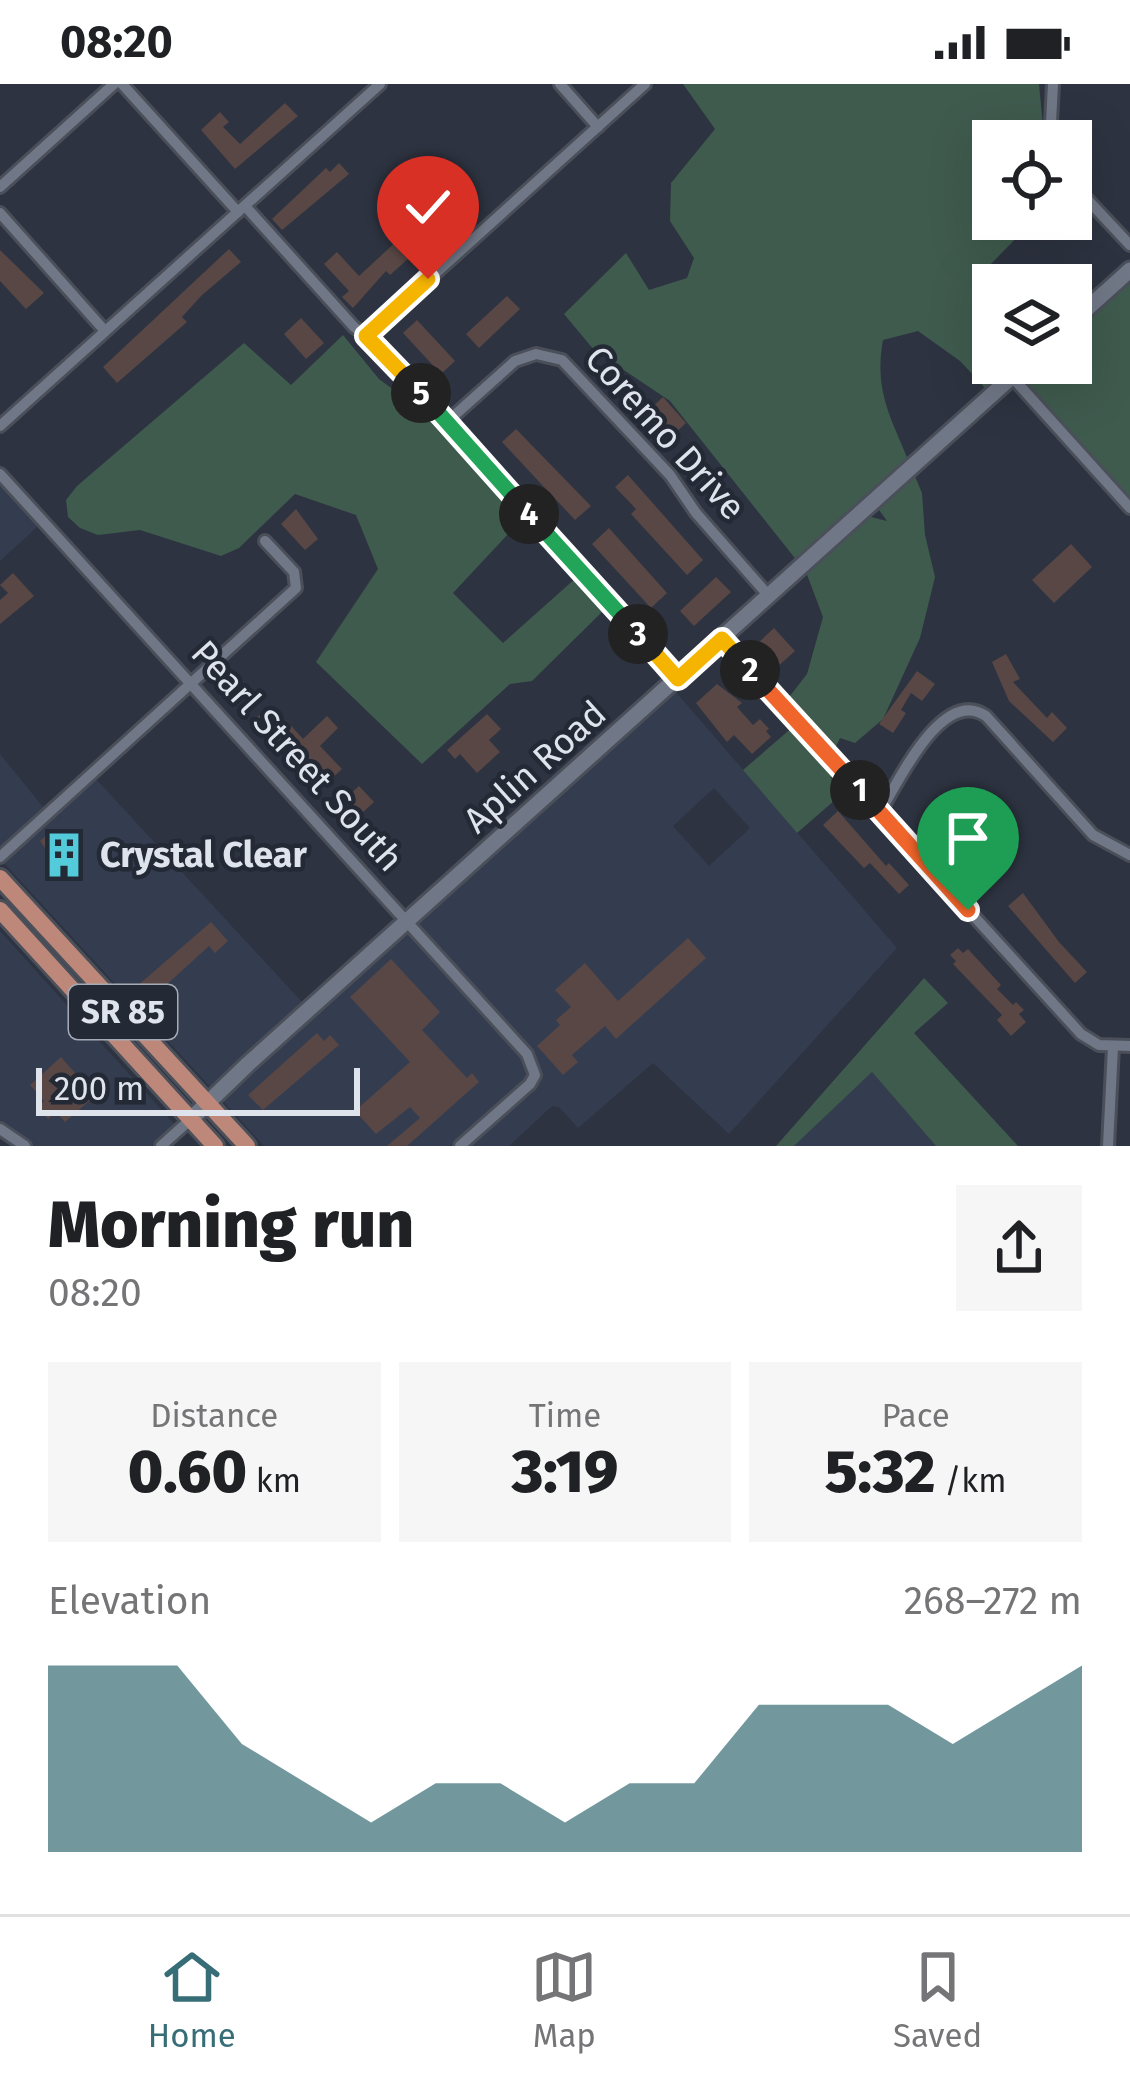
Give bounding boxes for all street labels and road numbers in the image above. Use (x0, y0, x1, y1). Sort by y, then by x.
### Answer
street label: Coremo Drive (575, 337, 755, 529)
street label: Pearl Street South (182, 631, 412, 881)
street label: Aplin Road (455, 692, 615, 842)
road number: SR 85 (69, 985, 177, 1039)

